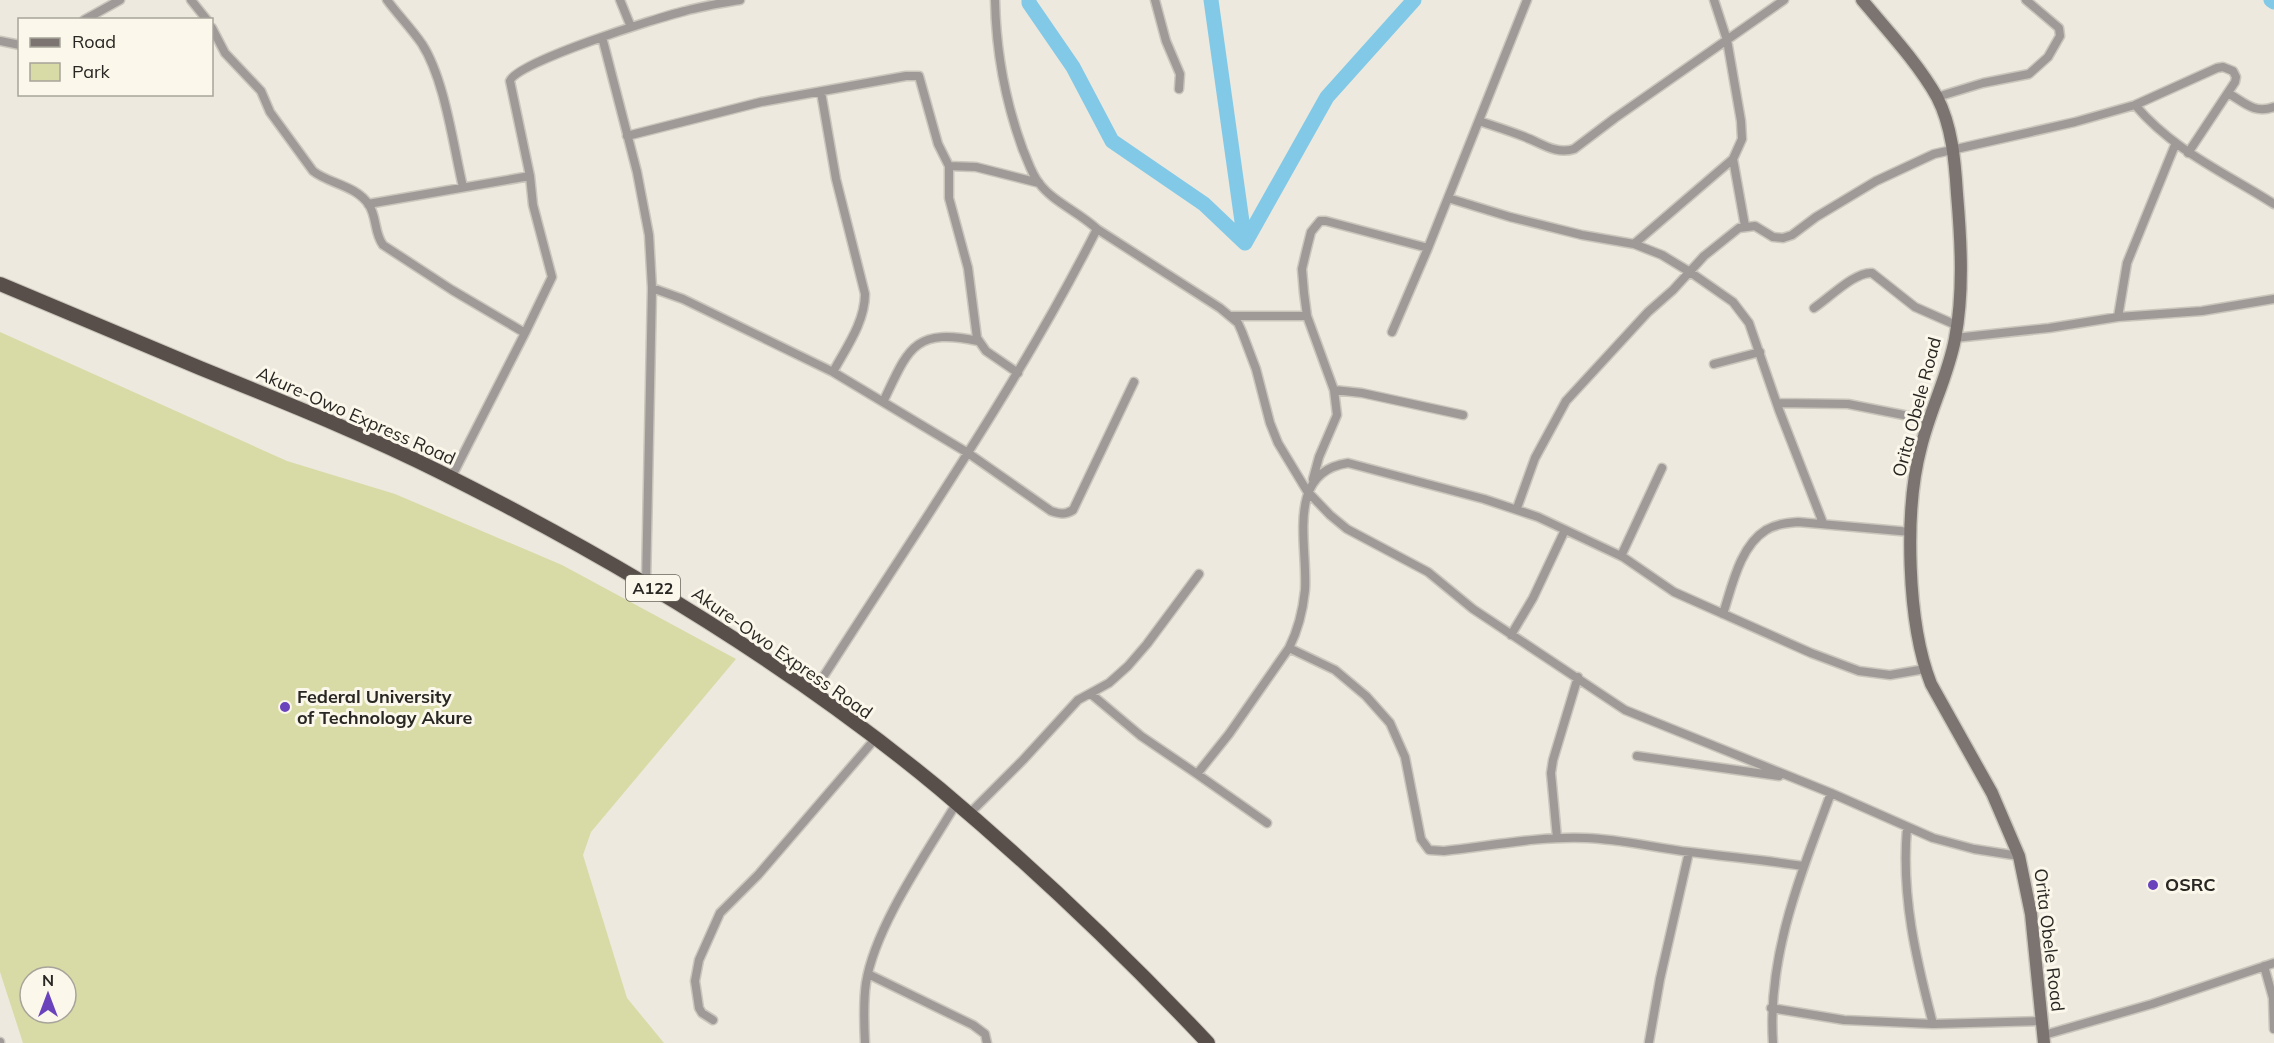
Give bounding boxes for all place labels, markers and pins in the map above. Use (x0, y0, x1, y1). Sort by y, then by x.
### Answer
place label: Federal University of Technology Akure (297, 685, 473, 729)
marker: Federal University of Technology Akure (278, 700, 292, 714)
place label: OSRC (2165, 873, 2216, 896)
marker: OSRC (2146, 878, 2160, 892)

